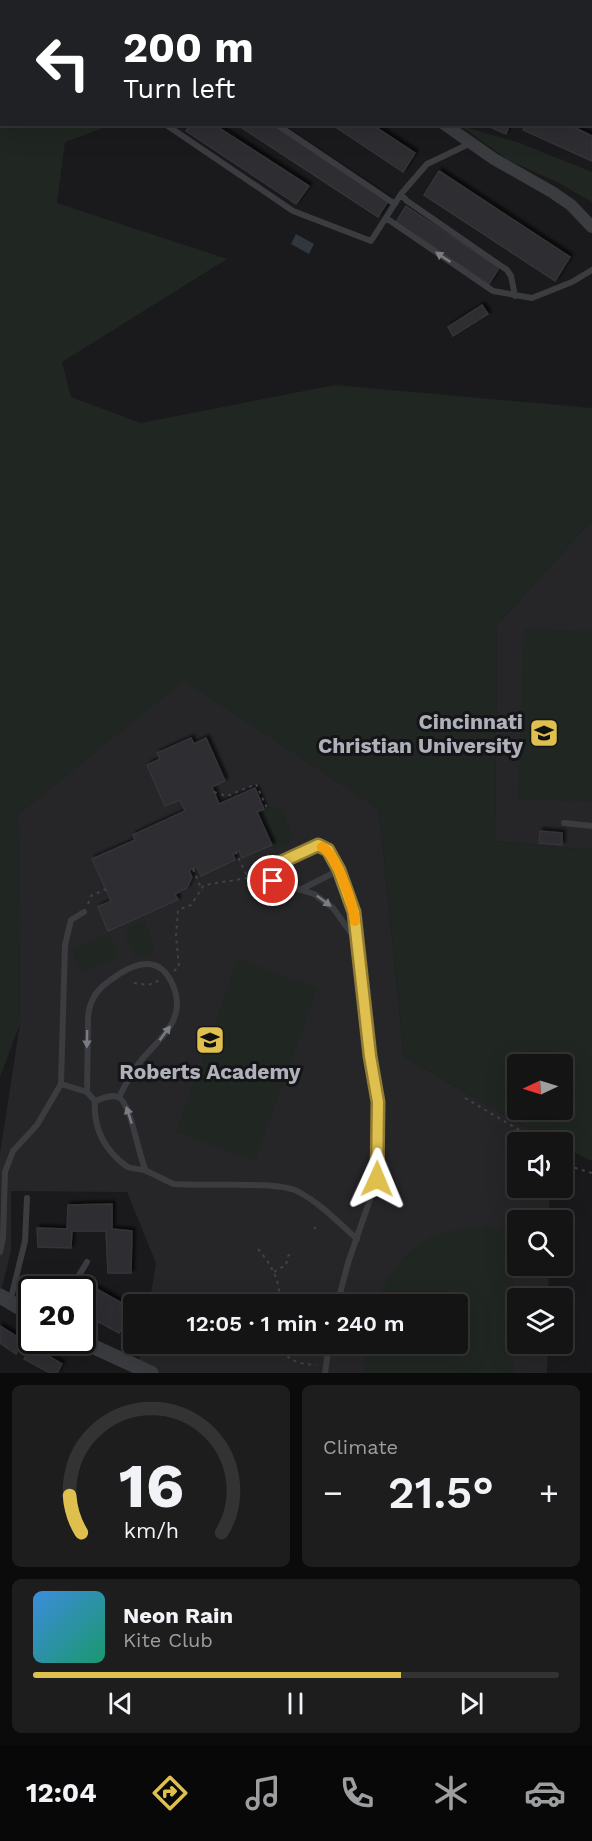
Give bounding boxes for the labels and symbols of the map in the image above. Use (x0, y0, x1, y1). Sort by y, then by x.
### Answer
one-way arrow (436, 251, 452, 263)
place label: Cincinnati Christian University (318, 709, 523, 758)
school or university icon: Cincinnati Christian University (528, 717, 560, 749)
pin (247, 855, 298, 906)
one-way arrow (316, 895, 332, 908)
school or university icon: Roberts Academy (194, 1024, 226, 1056)
one-way arrow (159, 1025, 172, 1041)
one-way arrow (82, 1029, 92, 1048)
north arrow (507, 1054, 573, 1120)
place label: Roberts Academy (119, 1059, 301, 1084)
one-way arrow (124, 1106, 134, 1124)
position arrow (345, 1147, 409, 1211)
speed limit sign: 20 (18, 1276, 96, 1354)

